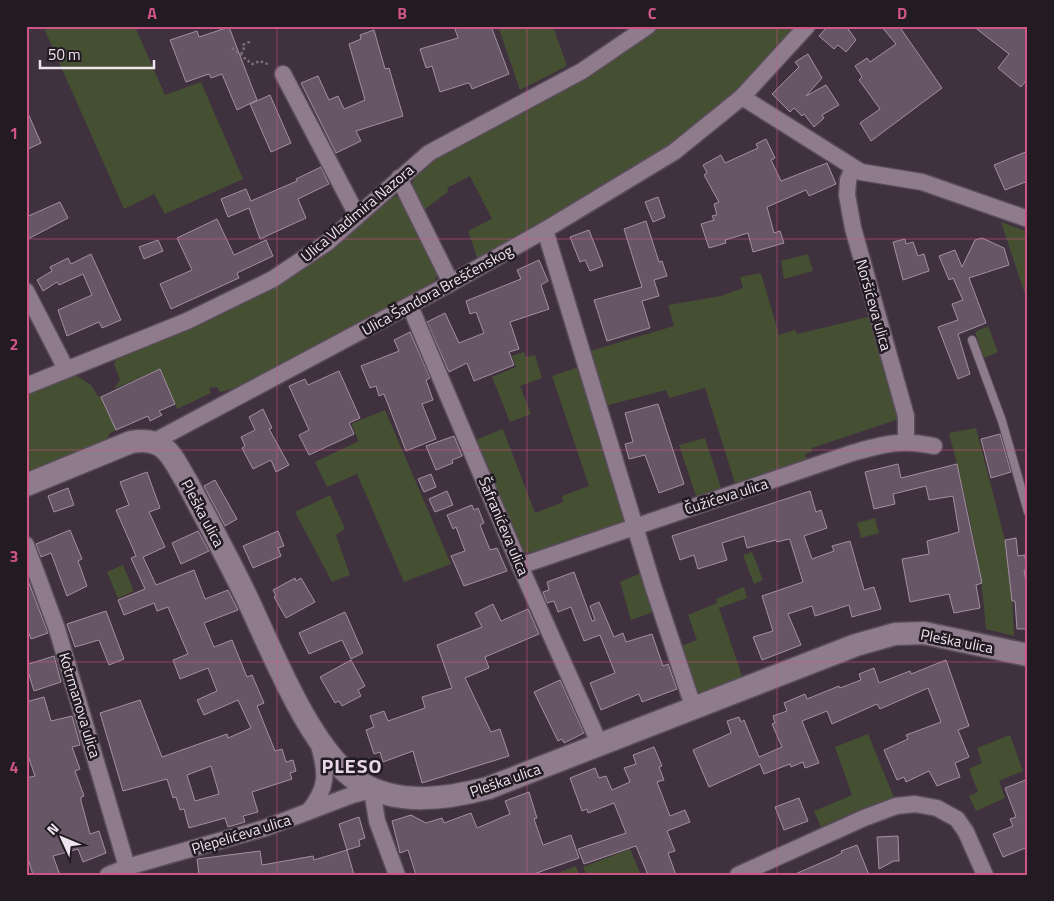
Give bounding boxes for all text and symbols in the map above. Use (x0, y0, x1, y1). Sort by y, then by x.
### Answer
text: A (147, 1, 157, 25)
text: B (397, 1, 407, 25)
text: C (648, 1, 657, 25)
text: D (897, 1, 907, 25)
scale bar (40, 38, 154, 70)
text: 50 m (48, 43, 81, 66)
text: 1 (10, 121, 18, 145)
street label: Ulica Vladimira Nazora (295, 158, 419, 267)
street label: Ulica Šandora Breščenskog (357, 239, 517, 341)
street label: Noršićeva ulica (850, 257, 898, 354)
text: 2 (10, 332, 18, 356)
street label: Čužićeva ulica (681, 472, 771, 520)
street label: Šafranićeva ulica (473, 473, 535, 579)
street label: Pleška ulica (176, 475, 231, 551)
text: 3 (10, 544, 18, 568)
street label: Pleška ulica (919, 623, 996, 659)
street label: Kotrmanova ulica (53, 649, 107, 761)
district label: PLESO (321, 750, 383, 781)
text: 4 (10, 755, 19, 779)
street label: Pleška ulica (466, 757, 544, 803)
street label: Plepelićeva ulica (189, 808, 294, 860)
north arrow (38, 814, 88, 864)
text: N (41, 818, 63, 839)

